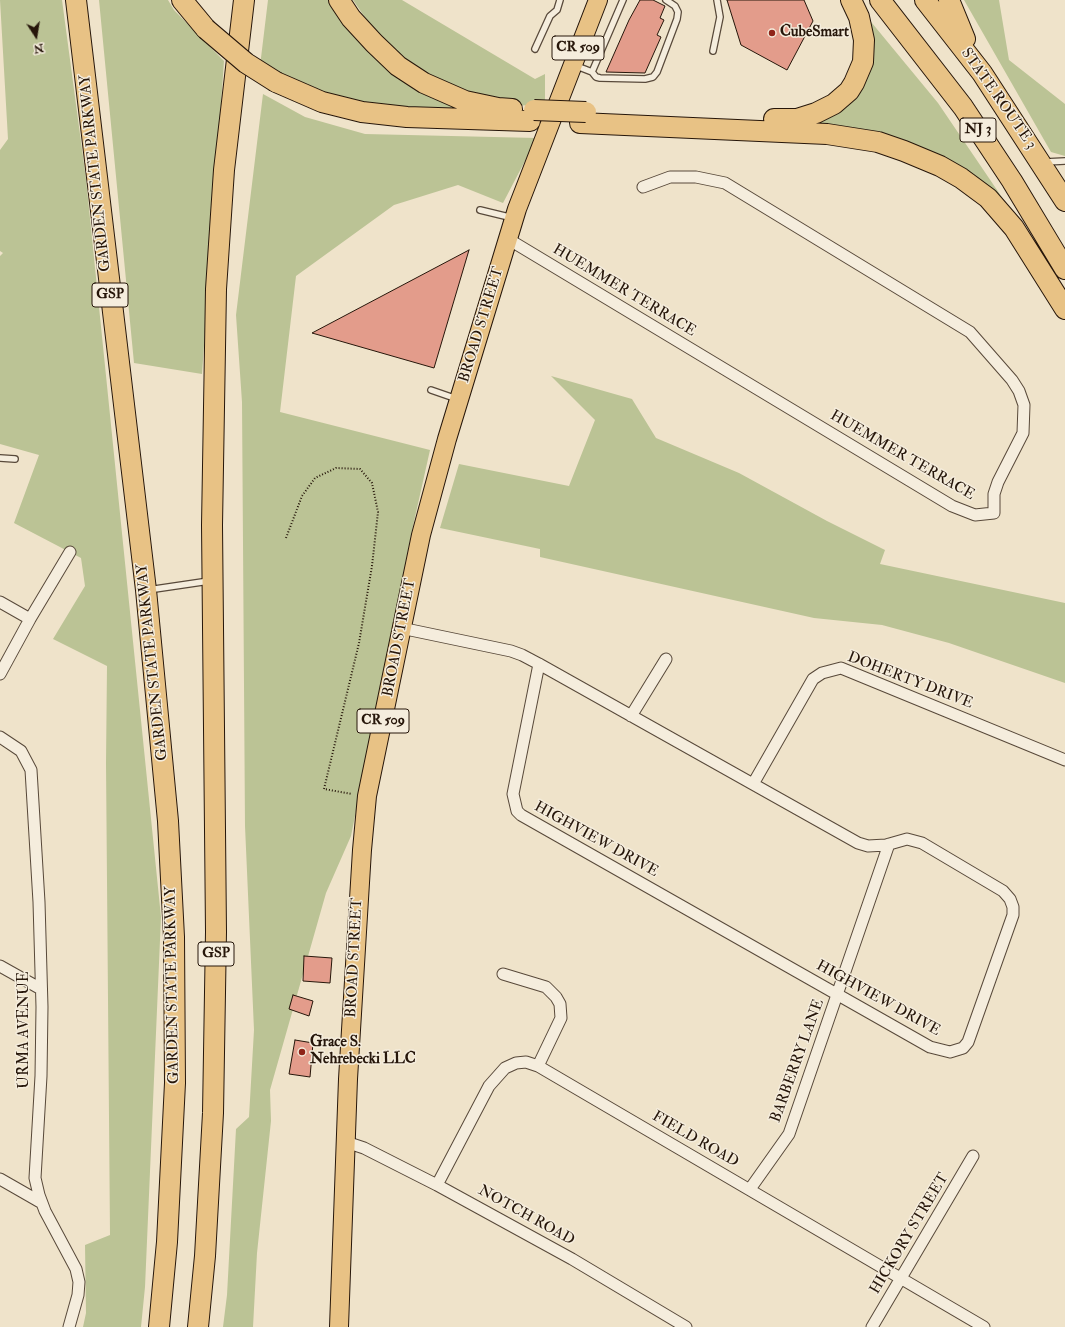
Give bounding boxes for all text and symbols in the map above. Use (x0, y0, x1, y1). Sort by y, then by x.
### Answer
north arrow (16, 16, 56, 56)
place label: CubeSmart (780, 24, 849, 42)
marker: CubeSmart (767, 28, 777, 38)
road number: CR 509 (552, 36, 604, 60)
text: N (32, 41, 45, 56)
street label: STATE ROUTE 3 (956, 45, 1040, 153)
street label: GARDEN STATE PARKWAY (77, 74, 115, 272)
road number: NJ 3 (960, 118, 996, 142)
street label: HUEMMER TERRACE (549, 241, 699, 341)
street label: BROAD STREET (456, 265, 508, 385)
road number: GSP (92, 283, 128, 307)
street label: HUEMMER TERRACE (827, 407, 977, 505)
street label: GARDEN STATE PARKWAY (134, 563, 172, 761)
street label: BROAD STREET (380, 577, 420, 699)
street label: DOHERTY DRIVE (845, 649, 975, 713)
road number: CR 509 (357, 709, 409, 733)
street label: HIGHVIEW DRIVE (531, 798, 661, 882)
street label: GARDEN STATE PARKWAY (162, 886, 184, 1084)
street label: BROAD STREET (343, 898, 367, 1018)
road number: GSP (198, 942, 234, 966)
street label: HIGHVIEW DRIVE (813, 957, 943, 1041)
street label: URMA AVENUE (16, 971, 34, 1089)
street label: BARBERRY LANE (767, 997, 829, 1125)
place label: Grace S. Nehrebecki LLC (310, 1034, 416, 1069)
marker: Grace S. Nehrebecki LLC (297, 1047, 307, 1057)
street label: FIELD ROAD (649, 1108, 741, 1172)
street label: HICKORY STREET (867, 1170, 953, 1298)
street label: NOTCH ROAD (475, 1182, 577, 1250)

